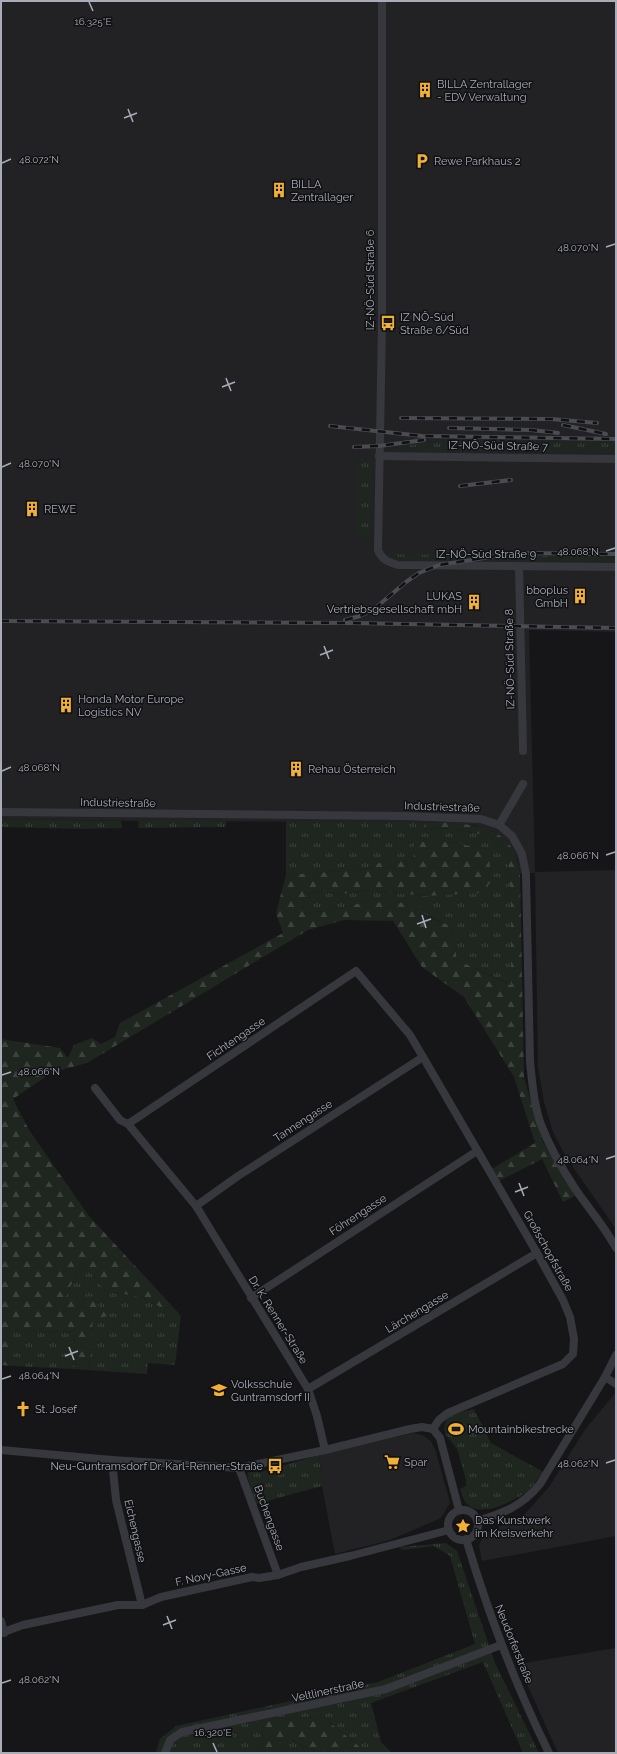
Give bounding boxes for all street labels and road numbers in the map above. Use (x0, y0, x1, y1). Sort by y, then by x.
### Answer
street label: IZ-NÖ-Süd Straße 6 (364, 229, 377, 330)
street label: IZ-NÖ-Süd Straße 7 (448, 439, 548, 453)
street label: IZ-NÖ-Süd Straße 9 (436, 548, 536, 561)
street label: IZ-NÖ-Süd Straße 8 (503, 609, 517, 709)
street label: Industriestraße (80, 796, 156, 810)
street label: Industriestraße (404, 799, 481, 815)
street label: Fichtengasse (204, 1014, 268, 1063)
street label: Tannengasse (271, 1097, 335, 1145)
street label: Föhrengasse (327, 1191, 389, 1238)
street label: Großschopfstraße (520, 1208, 576, 1294)
street label: Dr. K. Renner-Straße (246, 1274, 311, 1367)
street label: Lärchengasse (383, 1288, 451, 1336)
street label: Buchengasse (251, 1483, 287, 1553)
street label: Eichengasse (121, 1498, 149, 1564)
street label: F. Novy-Gasse (174, 1561, 248, 1589)
street label: Neudorferstraße (492, 1603, 536, 1686)
street label: Veltlinerstraße (291, 1677, 366, 1705)

